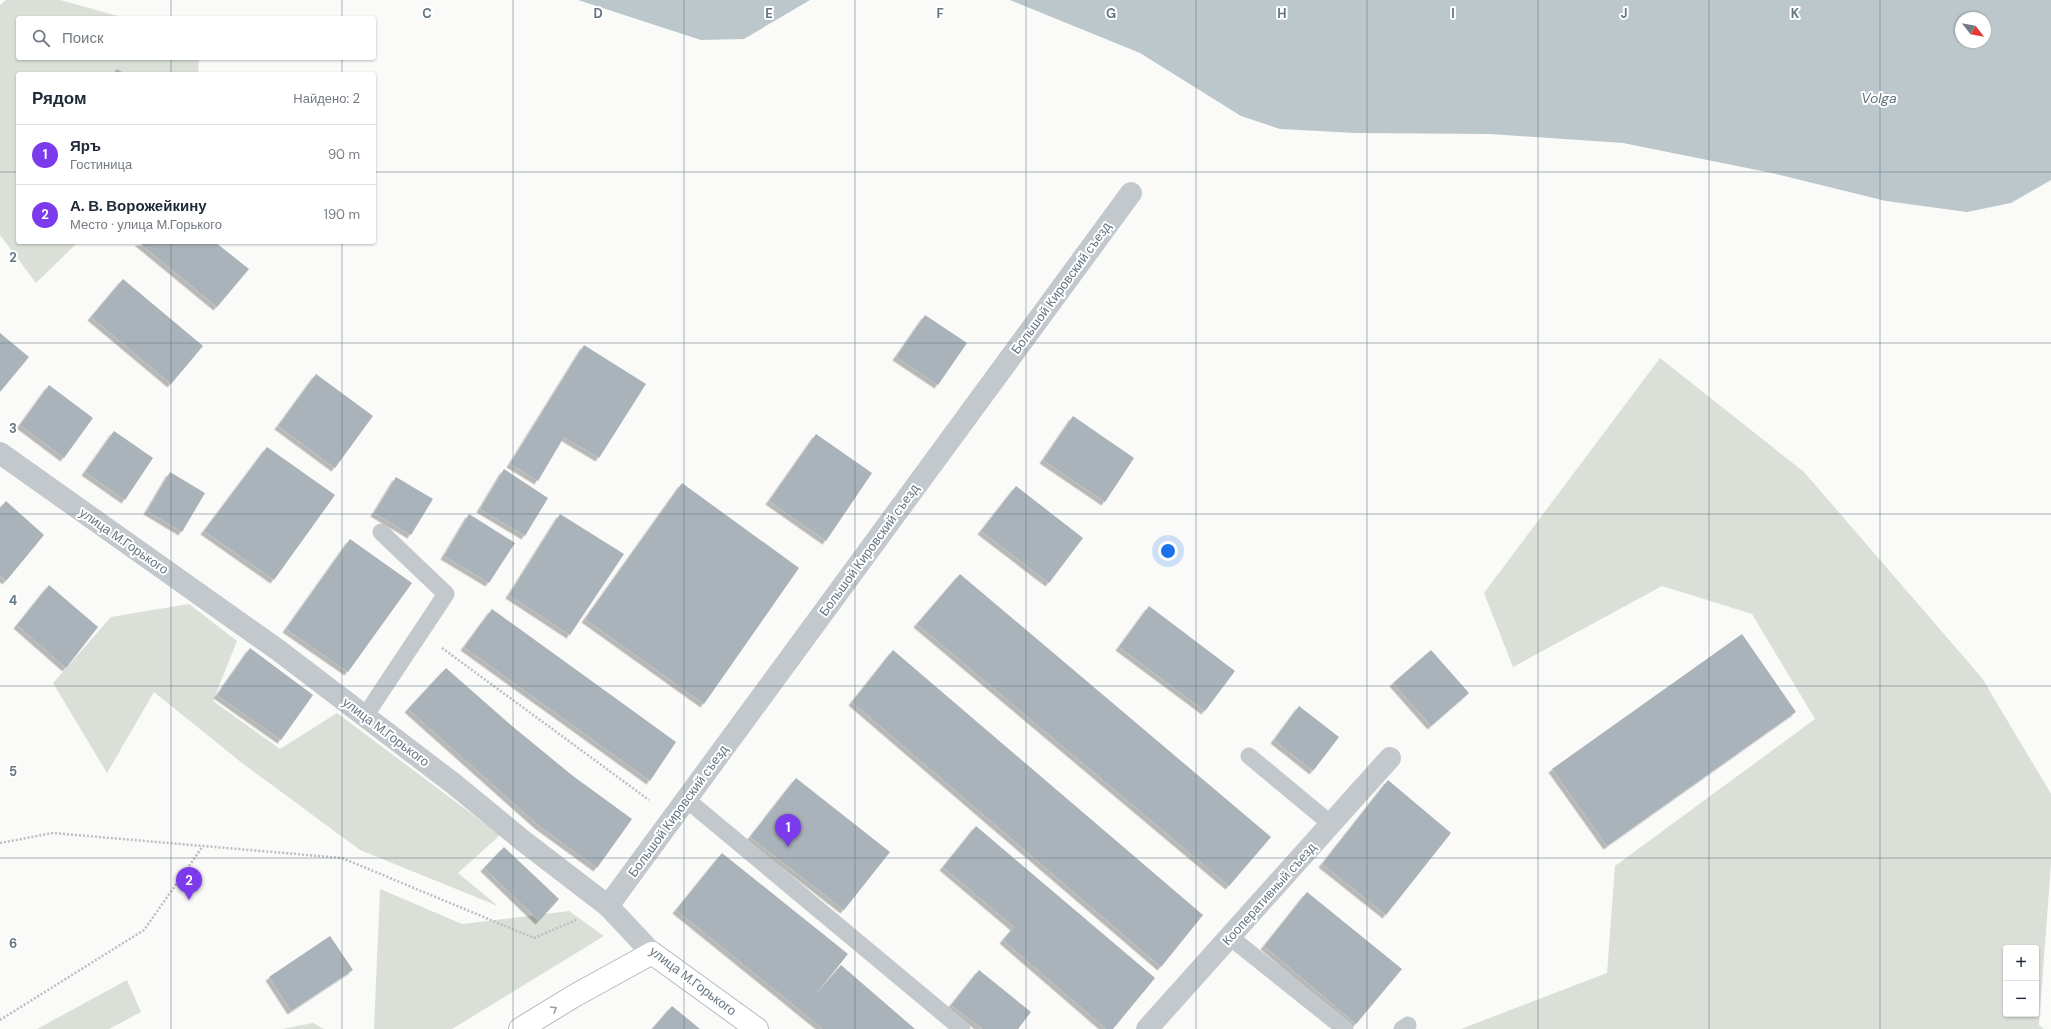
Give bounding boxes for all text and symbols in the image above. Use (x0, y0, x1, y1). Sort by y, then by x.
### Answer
text: C (422, 5, 432, 22)
text: D (593, 5, 603, 22)
text: E (765, 5, 773, 22)
text: F (936, 5, 944, 22)
text: G (1106, 5, 1116, 22)
text: H (1277, 5, 1287, 22)
text: I (1451, 5, 1455, 22)
text: J (1620, 5, 1628, 22)
text: K (1791, 5, 1800, 22)
north arrow (1955, 12, 1991, 48)
search box (16, 16, 376, 60)
icon: search (30, 27, 52, 49)
text: Поиск (62, 28, 104, 48)
text: Рядом (32, 87, 87, 109)
water label: Volga (1861, 89, 1897, 107)
text: Найдено: 2 (293, 90, 360, 107)
text: Яръ (70, 136, 101, 156)
text: 1 (43, 146, 47, 163)
text: 90 m (328, 146, 360, 163)
text: Гостиница (70, 156, 132, 173)
text: А. В. Ворожейкину (70, 196, 207, 216)
text: 2 (41, 206, 49, 223)
text: 190 m (324, 206, 360, 223)
text: Место · улица М.Горького (70, 216, 222, 233)
street label: Большой Кировский съезд (1007, 218, 1115, 357)
text: 2 (9, 249, 17, 266)
text: 3 (9, 420, 17, 437)
street label: Большой Кировский съезд (815, 480, 923, 619)
street label: улица М.Горького (76, 504, 172, 578)
your location (1158, 541, 1178, 561)
text: 4 (9, 592, 17, 609)
street label: улица М.Горького (339, 694, 433, 770)
street label: Большой Кировский съезд (624, 741, 732, 880)
text: 5 (9, 763, 17, 780)
pin: 1 (775, 814, 801, 847)
street label: Кооперативный съезд (1218, 839, 1320, 949)
pin: 2 (176, 867, 202, 900)
text: 6 (9, 935, 17, 952)
street label: улица М.Горького (646, 943, 740, 1019)
map controls (2003, 945, 2039, 1017)
button: + (2003, 945, 2039, 981)
button: − (2003, 981, 2039, 1017)
one-way arrow (550, 1006, 557, 1013)

